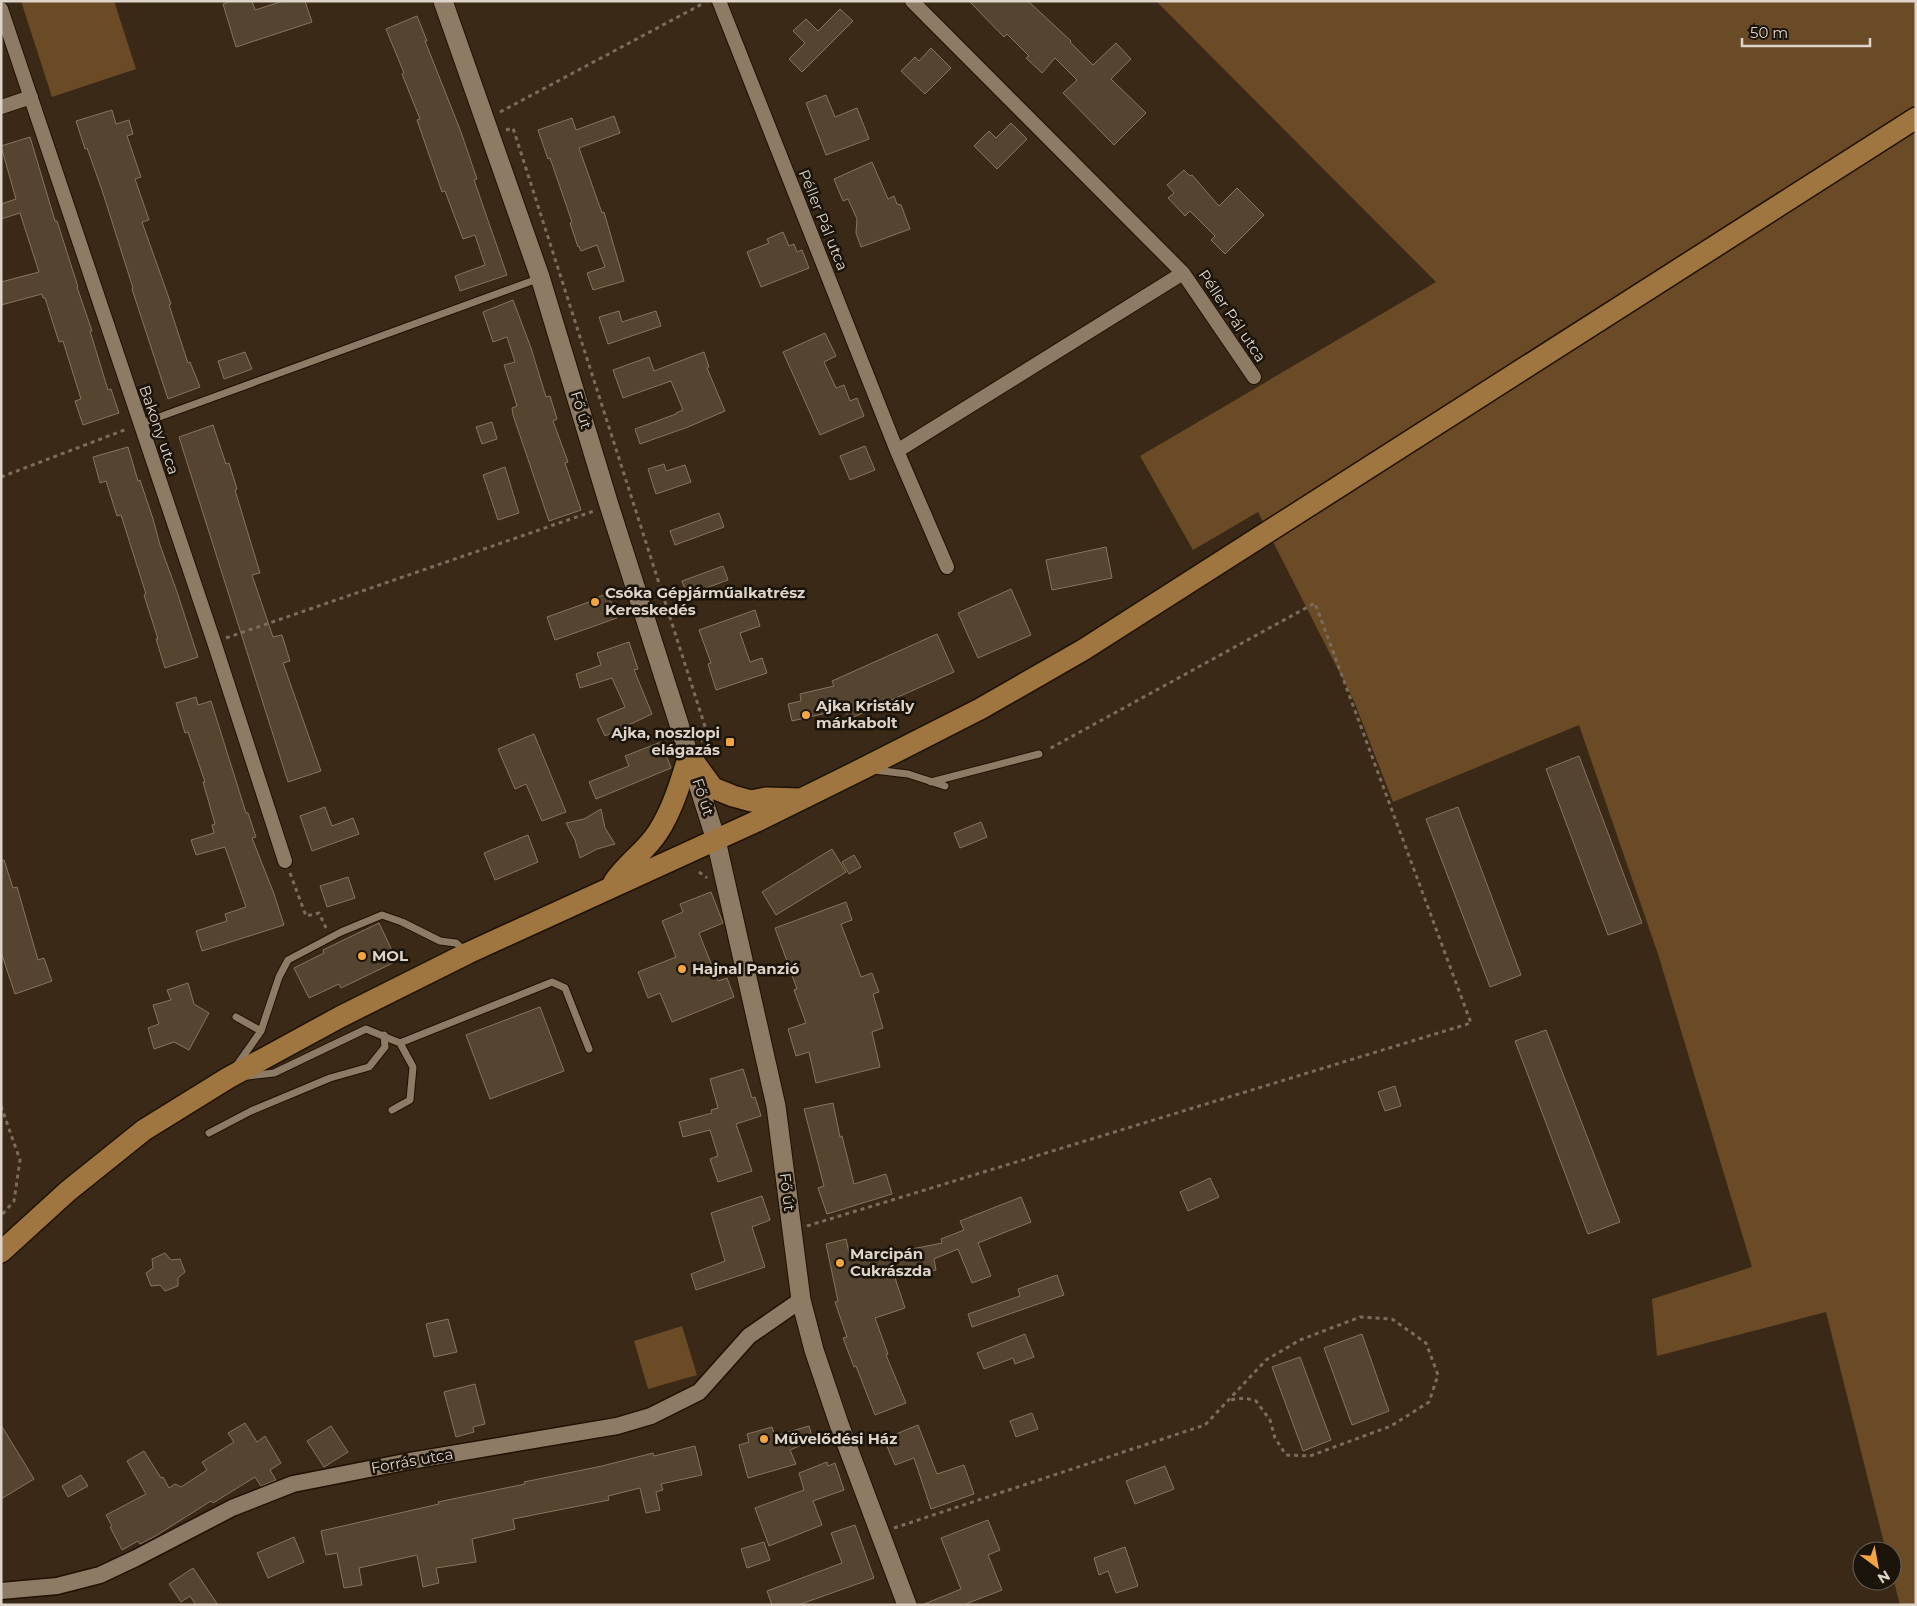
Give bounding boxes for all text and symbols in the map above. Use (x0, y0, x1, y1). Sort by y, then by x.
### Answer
scale bar (1742, 15, 1870, 47)
text: 50 m (1750, 23, 1788, 42)
street label: Péller Pál utca (795, 167, 852, 273)
street label: Péller Pál utca (1195, 266, 1270, 365)
street label: Bakony utca (135, 383, 184, 477)
street label: Fő út (567, 389, 596, 431)
place label: Csóka Gépjárműalkatrész Kereskedés (605, 583, 805, 619)
marker: Csóka Gépjárműalkatrész Kereskedés (589, 596, 601, 608)
place label: Ajka Kristály márkabolt (815, 696, 915, 732)
marker: Ajka Kristály márkabolt (800, 709, 812, 721)
place label: Ajka, noszlopi elágazás (610, 723, 720, 759)
marker: Ajka, noszlopi elágazás (724, 736, 736, 748)
street label: Fő út (688, 775, 718, 818)
place label: MOL (372, 946, 408, 965)
marker: MOL (356, 950, 368, 962)
place label: Hajnal Panzió (692, 959, 799, 978)
marker: Hajnal Panzió (676, 963, 688, 975)
street label: Fő út (776, 1172, 799, 1212)
place label: Marcipán Cukrászda (850, 1244, 932, 1280)
marker: Marcipán Cukrászda (834, 1257, 846, 1269)
place label: Művelődési Ház (774, 1429, 897, 1448)
marker: Művelődési Ház (758, 1433, 770, 1445)
street label: Forrás utca (369, 1444, 455, 1477)
north arrow (1852, 1541, 1902, 1591)
text: N (1874, 1566, 1893, 1588)

